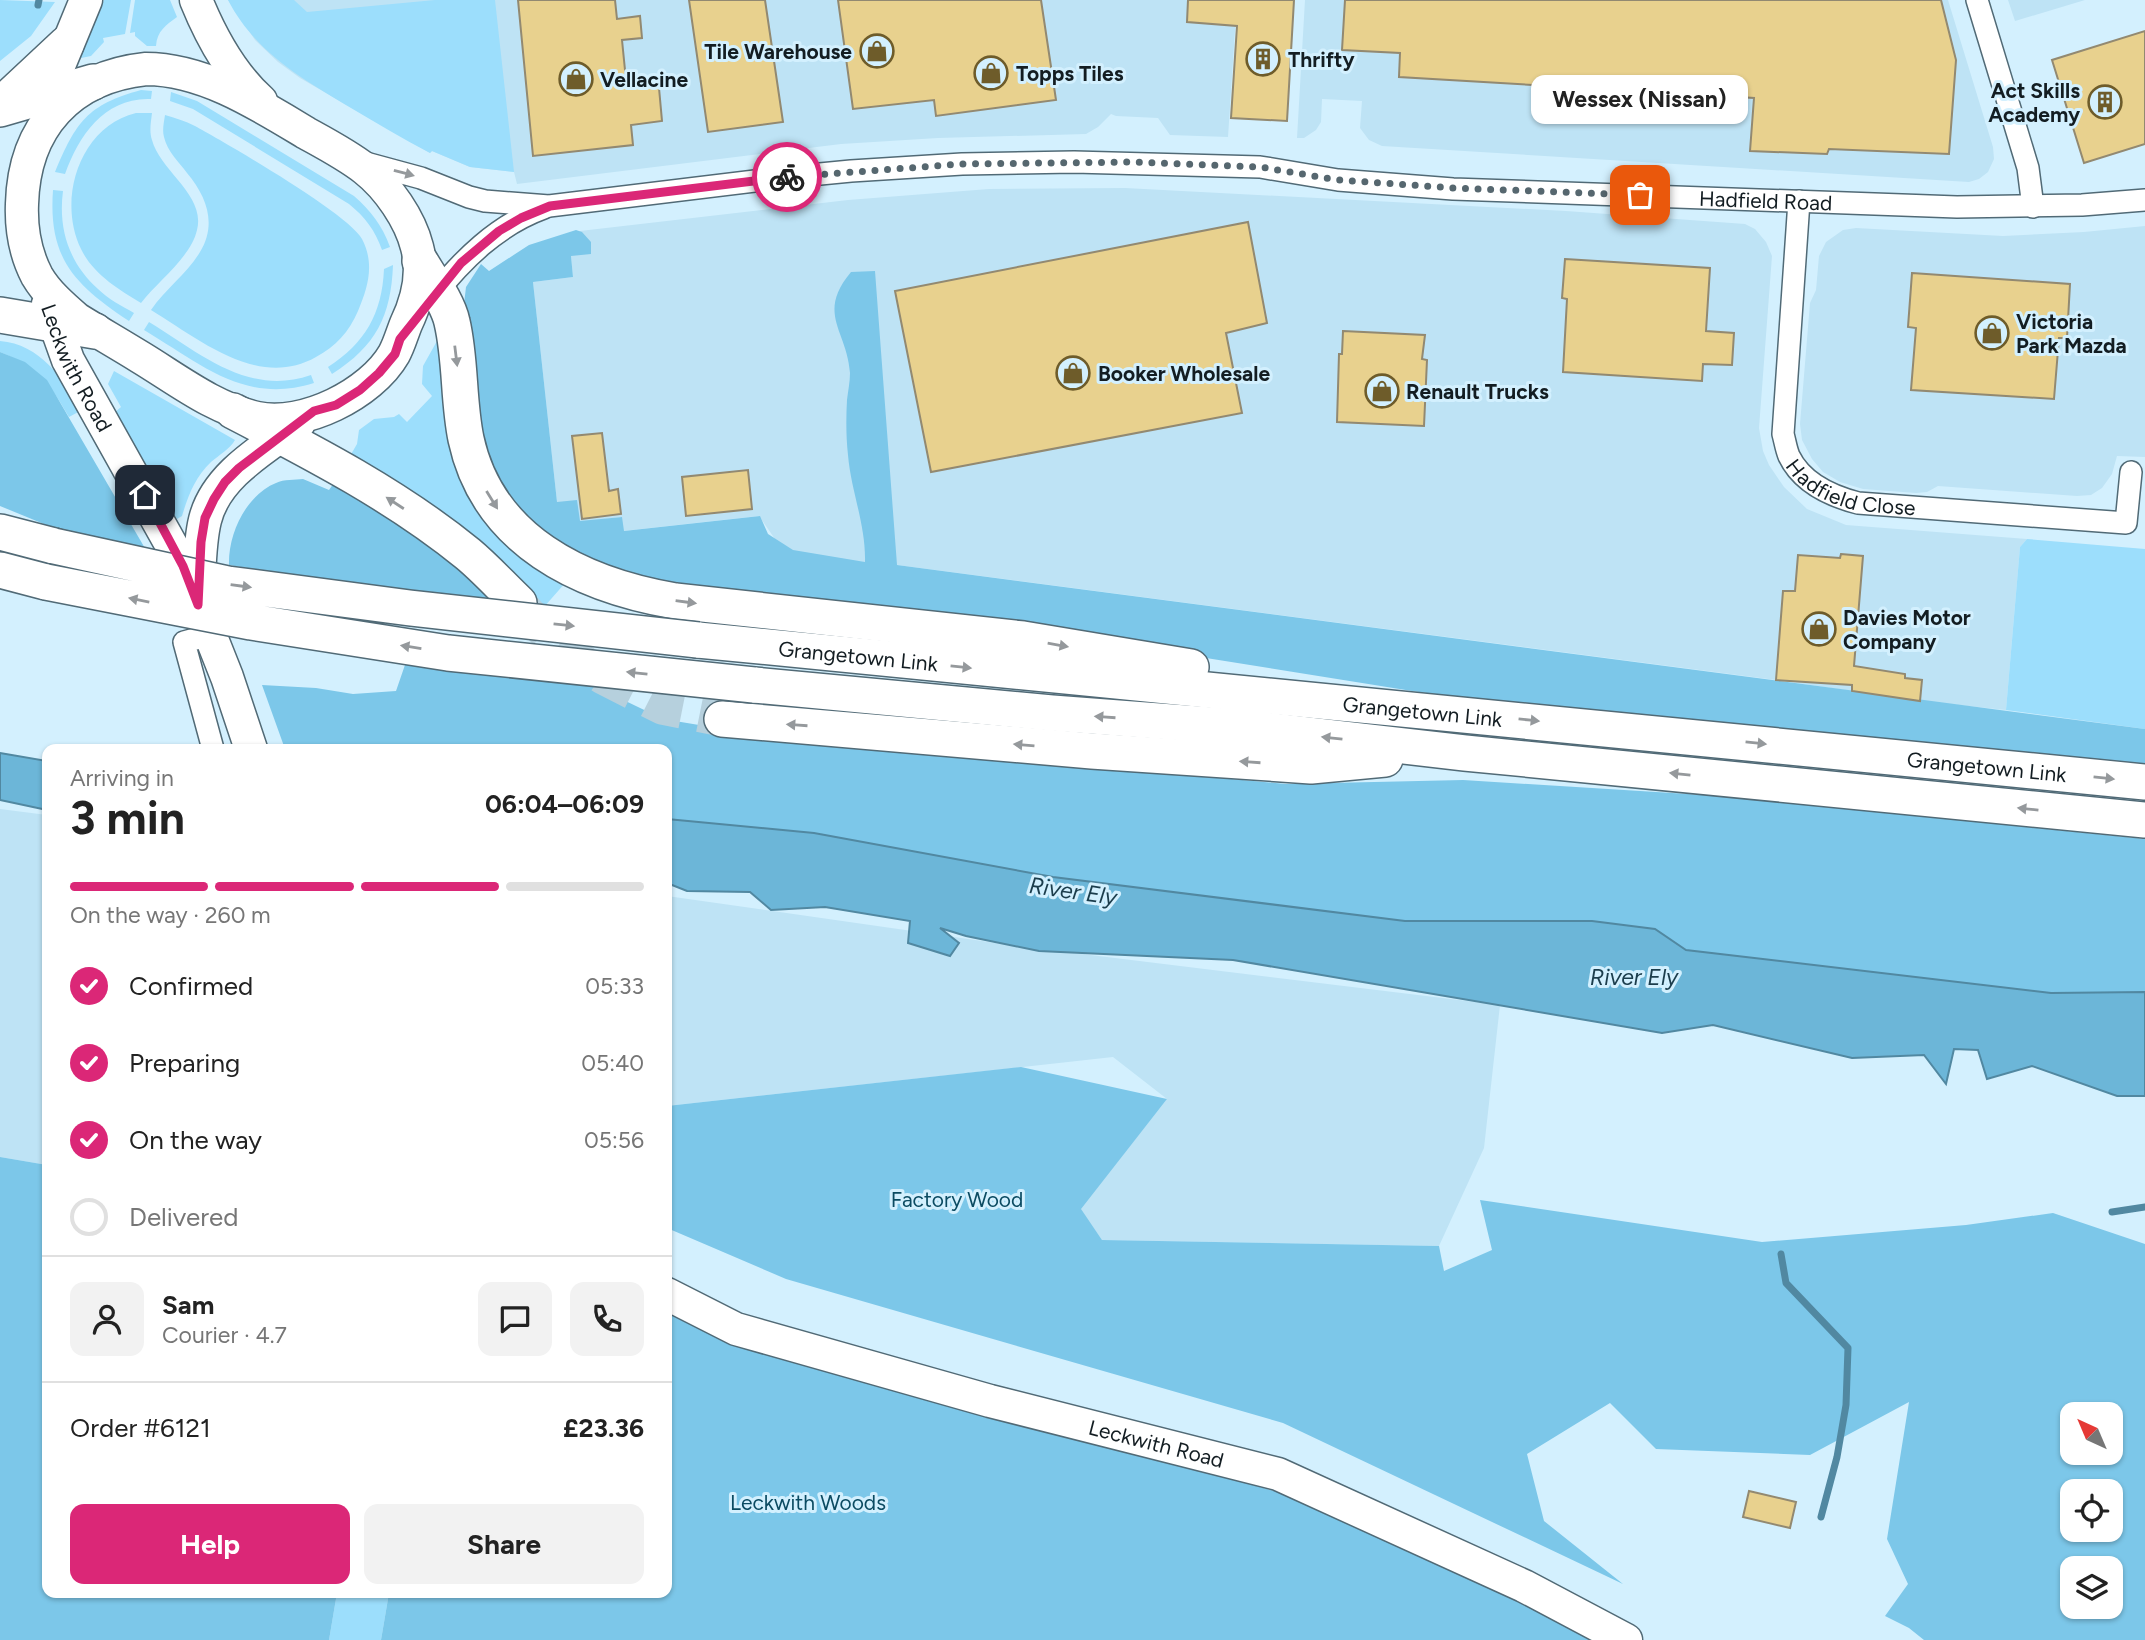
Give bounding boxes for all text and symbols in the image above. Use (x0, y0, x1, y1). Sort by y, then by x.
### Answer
shop icon: Tile Warehouse (858, 32, 896, 70)
place label: Tile Warehouse (704, 39, 852, 64)
building icon: Thrifty (1244, 40, 1282, 78)
place label: Thrifty (1288, 47, 1355, 72)
shop icon: Topps Tiles (972, 54, 1010, 92)
shop icon: Vellacine (557, 60, 595, 98)
place label: Topps Tiles (1016, 61, 1124, 86)
place label: Vellacine (600, 67, 688, 92)
callout: Wessex (Nissan) (1532, 76, 1748, 125)
place label: Act Skills Academy (1988, 78, 2081, 127)
building icon: Act Skills Academy (2086, 83, 2124, 121)
text: Wessex (Nissan) (1553, 85, 1726, 113)
courier (752, 142, 822, 212)
icon: bike (768, 158, 806, 196)
pin (1610, 165, 1670, 225)
one-way arrow (394, 169, 415, 179)
icon: bag (1621, 176, 1659, 214)
street label: Hadfield Road (1698, 185, 1833, 215)
street label: Leckwith Road (36, 300, 118, 436)
place label: Victoria Park Mazda (2016, 309, 2127, 358)
shop icon: Victoria Park Mazda (1973, 314, 2011, 352)
one-way arrow (450, 346, 461, 368)
shop icon: Booker Wholesale (1054, 354, 1092, 392)
place label: Booker Wholesale (1098, 361, 1270, 386)
shop icon: Renault Trucks (1363, 372, 1401, 410)
place label: Renault Trucks (1406, 379, 1549, 404)
street label: Hadfield Close (1781, 454, 1916, 520)
pin (115, 465, 175, 525)
icon: home (126, 476, 164, 514)
one-way arrow (485, 490, 498, 509)
one-way arrow (386, 497, 405, 510)
one-way arrow (230, 581, 252, 592)
one-way arrow (128, 595, 150, 606)
one-way arrow (675, 597, 697, 608)
place label: Davies Motor Company (1843, 605, 1971, 654)
shop icon: Davies Motor Company (1800, 610, 1838, 648)
one-way arrow (553, 620, 575, 631)
street label: Grangetown Link (777, 635, 940, 676)
one-way arrow (1047, 640, 1069, 651)
one-way arrow (400, 641, 422, 652)
one-way arrow (950, 661, 972, 672)
one-way arrow (626, 667, 648, 678)
street label: Grangetown Link (1342, 691, 1504, 731)
one-way arrow (1094, 711, 1116, 722)
one-way arrow (1518, 715, 1540, 726)
one-way arrow (786, 719, 808, 730)
one-way arrow (1321, 732, 1343, 743)
one-way arrow (1745, 738, 1767, 749)
one-way arrow (1012, 739, 1034, 750)
street label: Grangetown Link (1906, 746, 2069, 787)
one-way arrow (1239, 756, 1261, 767)
text: Arriving in (70, 764, 174, 792)
one-way arrow (1669, 768, 1691, 779)
one-way arrow (2093, 773, 2115, 784)
text: 06:04–06:09 (485, 788, 644, 820)
text: 3 min (70, 790, 185, 846)
one-way arrow (2017, 803, 2039, 814)
water label: River Ely (1027, 871, 1120, 911)
text: On the way · 260 m (70, 901, 271, 929)
water label: River Ely (1590, 963, 1679, 991)
icon: check (70, 967, 108, 1005)
text: Confirmed (129, 970, 253, 1002)
text: 05:33 (585, 972, 644, 1000)
icon: check (70, 1044, 108, 1082)
text: Preparing (129, 1047, 240, 1079)
text: 05:40 (581, 1049, 644, 1077)
icon: check (70, 1121, 108, 1159)
text: On the way (129, 1124, 262, 1156)
text: 05:56 (584, 1126, 644, 1154)
park label: Factory Wood (891, 1187, 1023, 1212)
text: Delivered (129, 1201, 238, 1233)
button: person (70, 1282, 144, 1356)
button: chat (478, 1282, 552, 1356)
button: phone (570, 1282, 644, 1356)
text: Sam (162, 1289, 214, 1321)
text: Courier · 4.7 (162, 1321, 287, 1349)
north arrow (2060, 1402, 2123, 1465)
map controls (2060, 1402, 2123, 1619)
text: Order #6121 (70, 1412, 211, 1444)
text: £23.36 (563, 1412, 644, 1444)
street label: Leckwith Road (1086, 1414, 1227, 1472)
button: locate (2060, 1479, 2123, 1542)
park label: Leckwith Woods (730, 1490, 886, 1515)
button: Help (70, 1504, 350, 1584)
button: Share (364, 1504, 644, 1584)
button: layers (2060, 1556, 2123, 1619)

